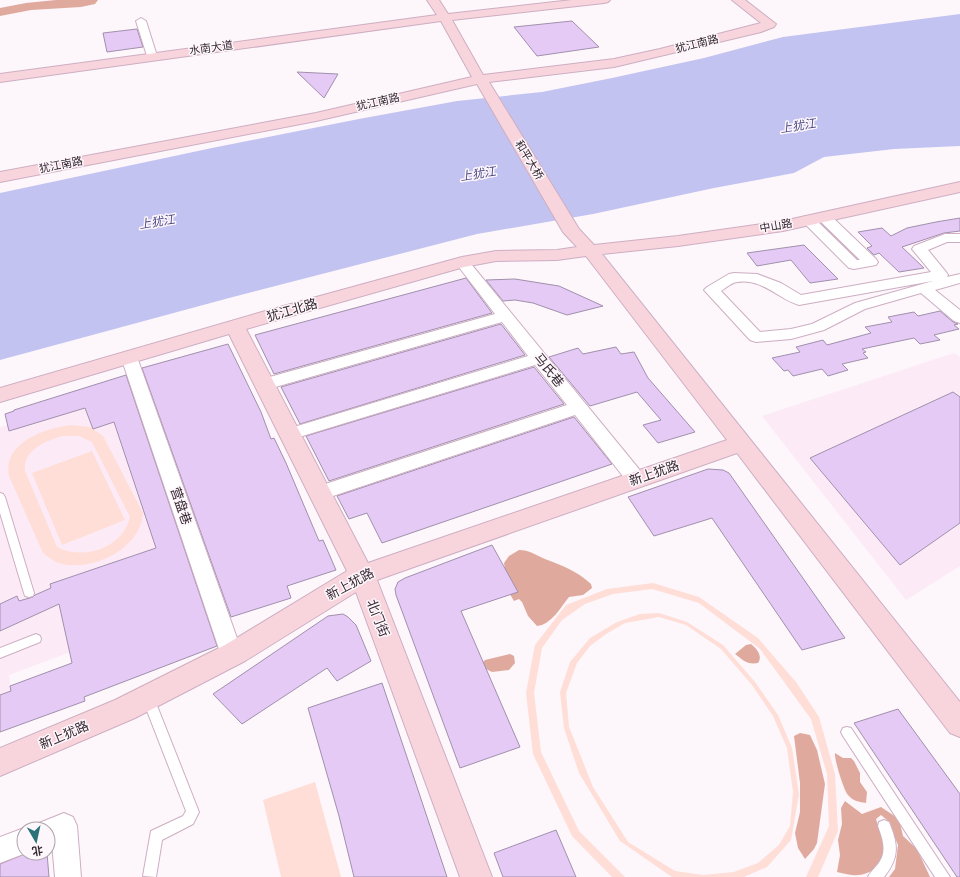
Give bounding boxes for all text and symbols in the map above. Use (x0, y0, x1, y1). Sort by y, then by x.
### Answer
street label: 犹江南路 (674, 32, 720, 56)
street label: 水南大道 (188, 39, 234, 57)
street label: 犹江南路 (355, 91, 401, 113)
water label: 上犹江 (779, 116, 819, 136)
street label: 和平大桥 (512, 138, 546, 182)
street label: 犹江南路 (38, 154, 84, 176)
water label: 上犹江 (459, 164, 499, 184)
water label: 上犹江 (138, 212, 178, 232)
street label: 中山路 (759, 217, 793, 235)
street label: 犹江北路 (265, 296, 319, 324)
street label: 马氏巷 (531, 350, 567, 390)
street label: 新上犹路 (627, 457, 681, 489)
street label: 营盘巷 (168, 485, 194, 527)
street label: 新上犹路 (324, 565, 376, 603)
street label: 北门街 (364, 597, 392, 639)
street label: 新上犹路 (37, 718, 91, 752)
north arrow (16, 821, 56, 861)
text: 北 (31, 843, 44, 858)

